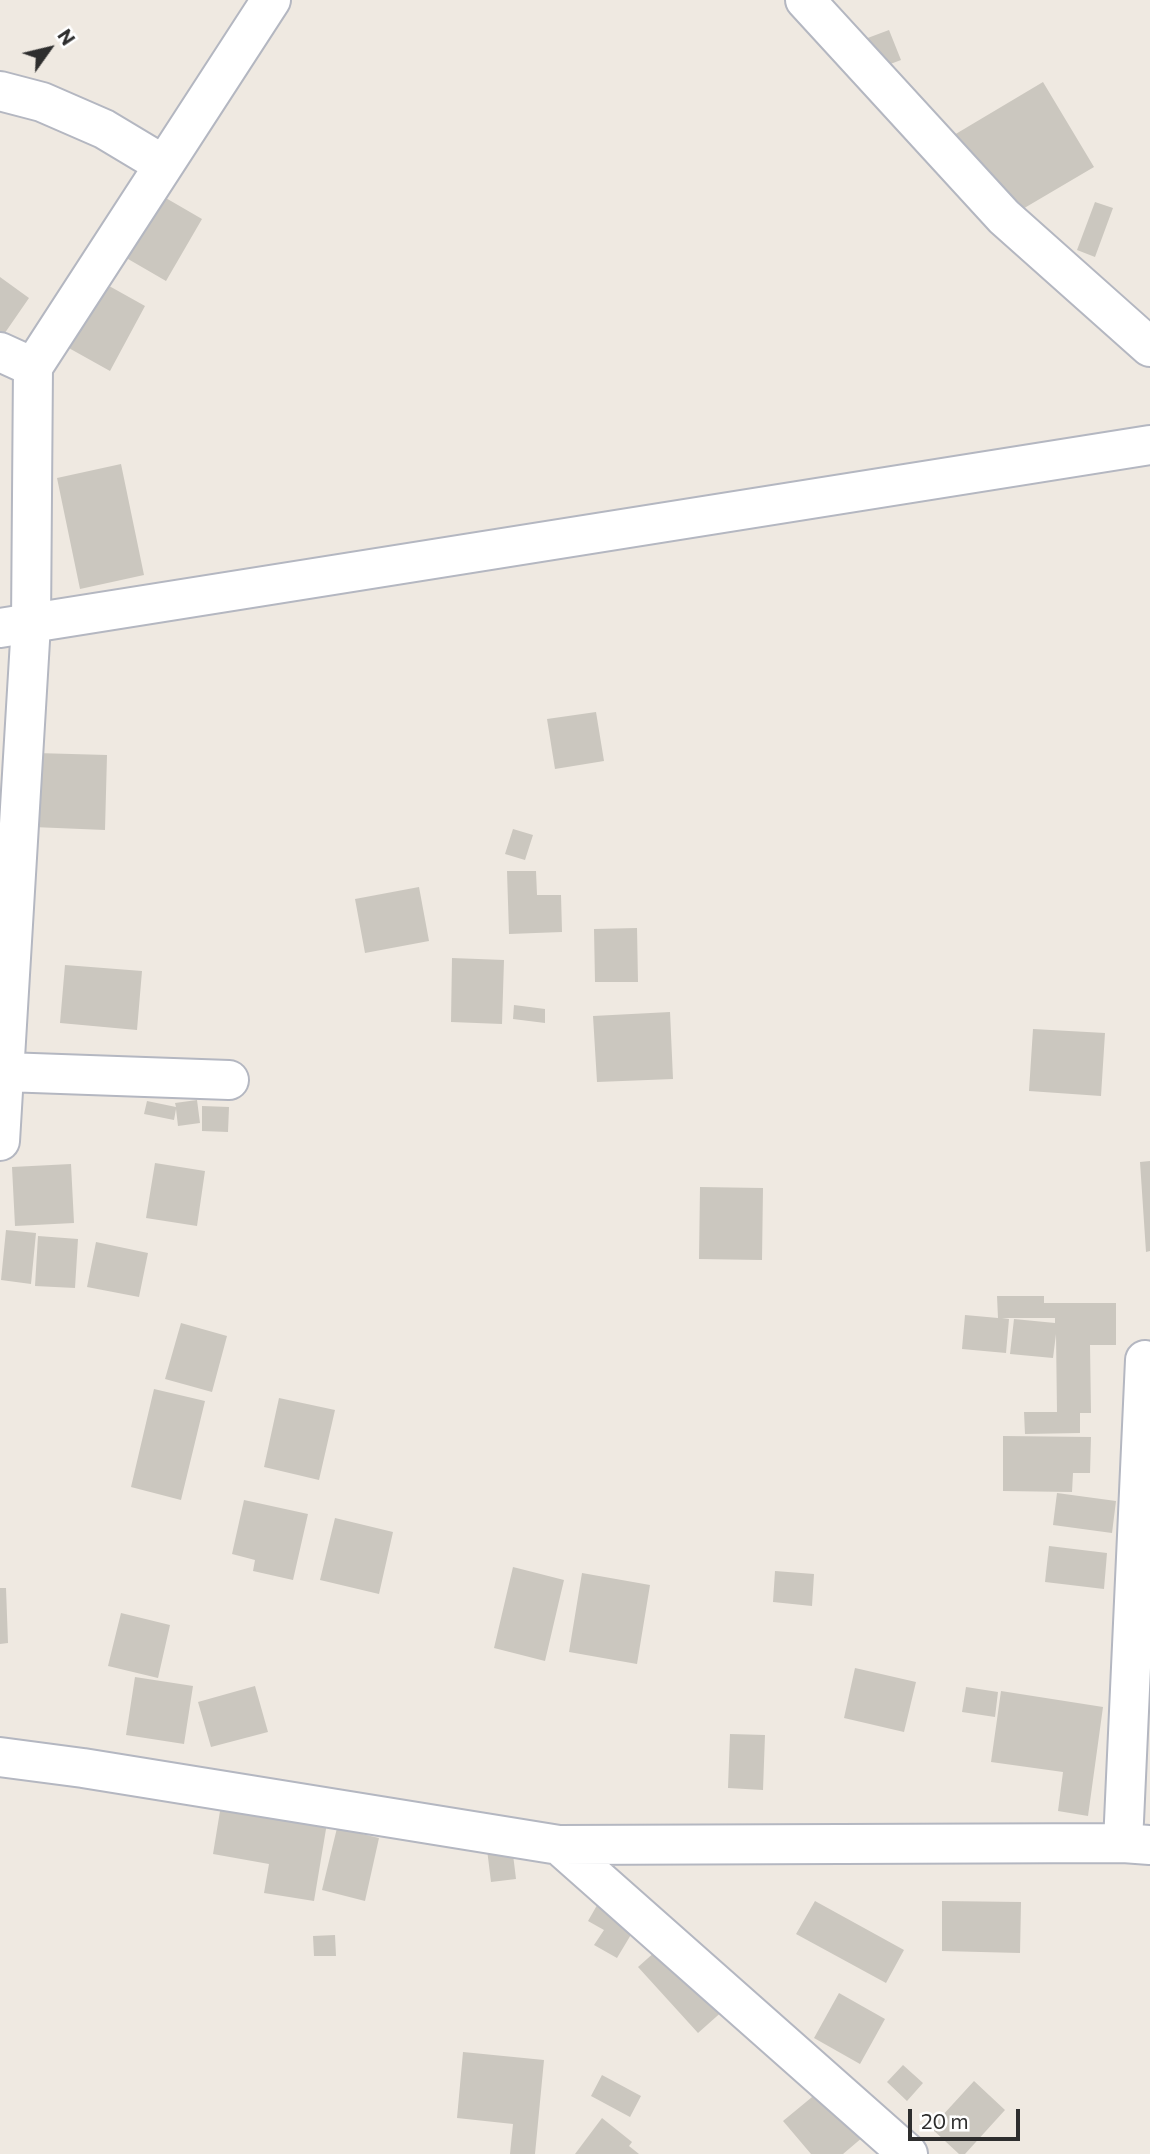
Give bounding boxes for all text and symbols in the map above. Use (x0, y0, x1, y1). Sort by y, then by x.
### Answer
north arrow (14, 14, 84, 84)
text: N (53, 25, 80, 49)
scale bar (912, 2094, 1024, 2138)
text: 20 m (921, 2108, 969, 2133)

